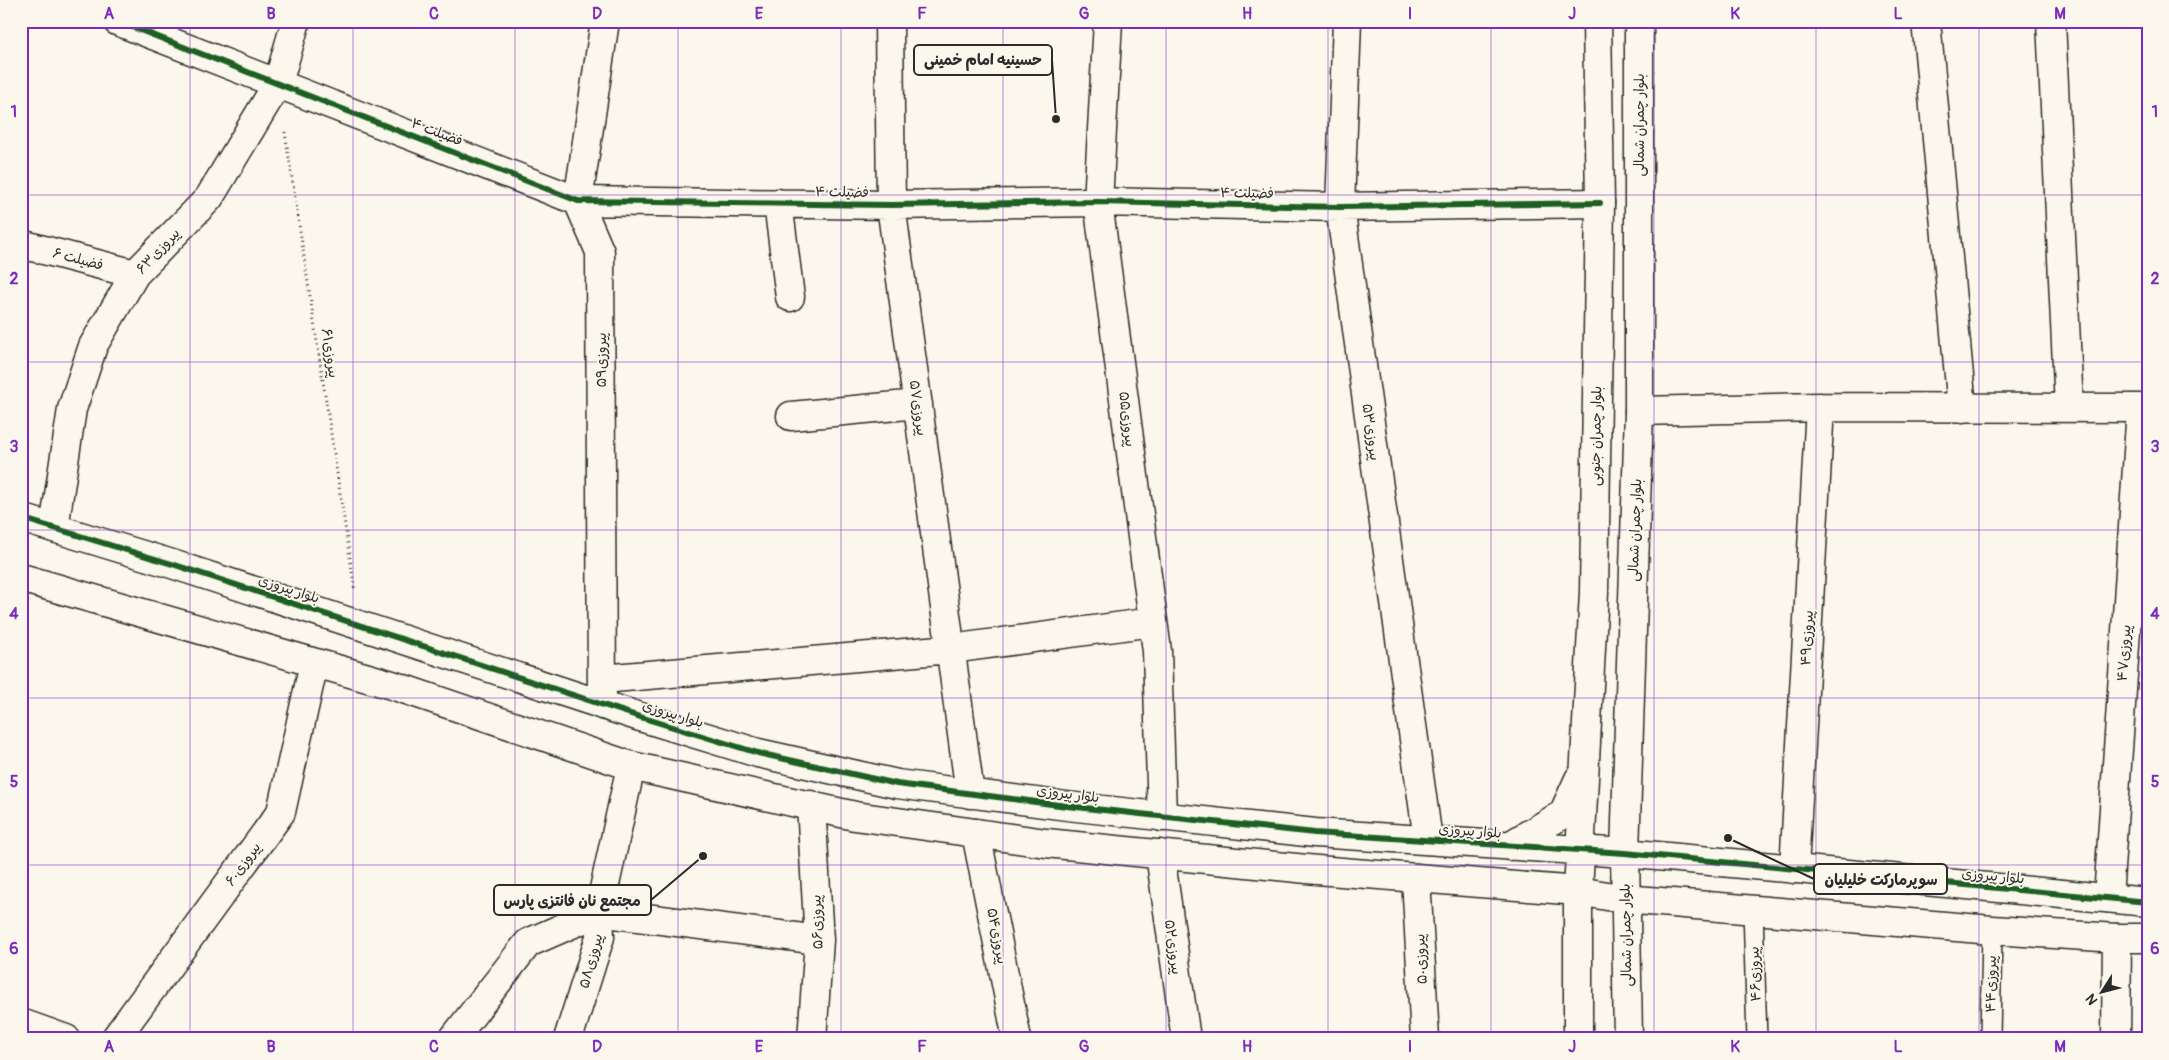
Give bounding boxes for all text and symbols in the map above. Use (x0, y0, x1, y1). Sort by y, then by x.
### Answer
text: A (104, 4, 115, 24)
text: B (266, 4, 276, 24)
text: C (429, 4, 439, 24)
text: D (592, 4, 602, 24)
text: E (755, 4, 764, 24)
text: F (917, 4, 927, 24)
text: G (1079, 4, 1090, 24)
text: H (1242, 4, 1252, 24)
text: I (1408, 4, 1412, 24)
text: J (1568, 4, 1576, 24)
text: K (1730, 4, 1740, 24)
text: L (1893, 4, 1903, 24)
text: M (2054, 4, 2066, 24)
callout: حسینیه امام خمینی (914, 45, 1052, 75)
text: حسینیه امام خمینی (924, 51, 1042, 71)
street label: بلوار چمران شمالی (1631, 73, 1649, 177)
text: 1 (11, 102, 17, 122)
text: 1 (2152, 102, 2158, 122)
street label: فضیلت ۴ (409, 114, 465, 150)
street label: فضیلت ۴ (815, 183, 869, 201)
street label: فضیلت ۴ (1220, 184, 1274, 202)
street label: پیروزی۶۳ (133, 225, 184, 278)
street label: فضیلت ۶ (51, 244, 105, 274)
text: 2 (10, 269, 19, 289)
text: 2 (2151, 269, 2160, 289)
street label: پیروزی۶۱ (317, 327, 342, 379)
street label: پیروزی۵۹ (593, 332, 611, 388)
street label: پیروزی۵۷ (905, 379, 930, 437)
street label: بلوار چمران جنوبی (1587, 386, 1606, 486)
street label: پیروزی۵۵ (1114, 390, 1139, 448)
street label: پیروزی۵۳ (1358, 403, 1383, 462)
text: 3 (10, 437, 19, 457)
text: 3 (2151, 437, 2160, 457)
street label: بلوار چمران شمالی (1625, 478, 1646, 582)
street label: بلوار پیروزی (256, 571, 322, 608)
text: 4 (9, 604, 19, 624)
text: 4 (2150, 604, 2160, 624)
street label: پیروزی۴۹ (1797, 610, 1818, 666)
street label: پیروزی۴۷ (2114, 624, 2135, 682)
street label: بلوار پیروزی (640, 697, 706, 732)
text: 5 (10, 772, 19, 792)
text: 5 (2151, 772, 2160, 792)
street label: بلوار پیروزی (1035, 782, 1100, 807)
street label: بلوار پیروزی (1438, 820, 1502, 843)
street label: پیروزی۶۰ (222, 839, 265, 890)
callout: سوپرمارکت خلیلیان (1814, 864, 1947, 894)
street label: بلوار پیروزی (1961, 865, 2025, 888)
text: سوپرمارکت خلیلیان (1824, 871, 1938, 890)
street label: بلوار چمران شمالی (1617, 883, 1636, 987)
callout: مجتمع نان فانتزی پارس (494, 885, 651, 915)
text: مجتمع نان فانتزی پارس (503, 892, 641, 912)
street label: پیروزی۵۶ (808, 894, 827, 950)
street label: پیروزی۵۴ (982, 907, 1011, 966)
street label: پیروزی۵۲ (1160, 918, 1185, 976)
street label: پیروزی۵۸ (576, 932, 607, 991)
street label: پیروزی۵۰ (1411, 933, 1432, 985)
text: 6 (9, 939, 19, 959)
text: 6 (2150, 939, 2160, 959)
street label: پیروزی۴۶ (1746, 946, 1765, 1002)
street label: پیروزی۴۴ (1982, 955, 2001, 1013)
north arrow (2076, 968, 2126, 1018)
text: N (2082, 991, 2102, 1008)
text: A (104, 1037, 115, 1057)
text: B (266, 1037, 276, 1057)
text: C (429, 1037, 439, 1057)
text: D (592, 1037, 602, 1057)
text: E (755, 1037, 764, 1057)
text: F (917, 1037, 927, 1057)
text: G (1079, 1037, 1090, 1057)
text: H (1242, 1037, 1252, 1057)
text: I (1408, 1037, 1412, 1057)
text: J (1568, 1037, 1576, 1057)
text: K (1730, 1037, 1740, 1057)
text: L (1893, 1037, 1903, 1057)
text: M (2054, 1037, 2066, 1057)

